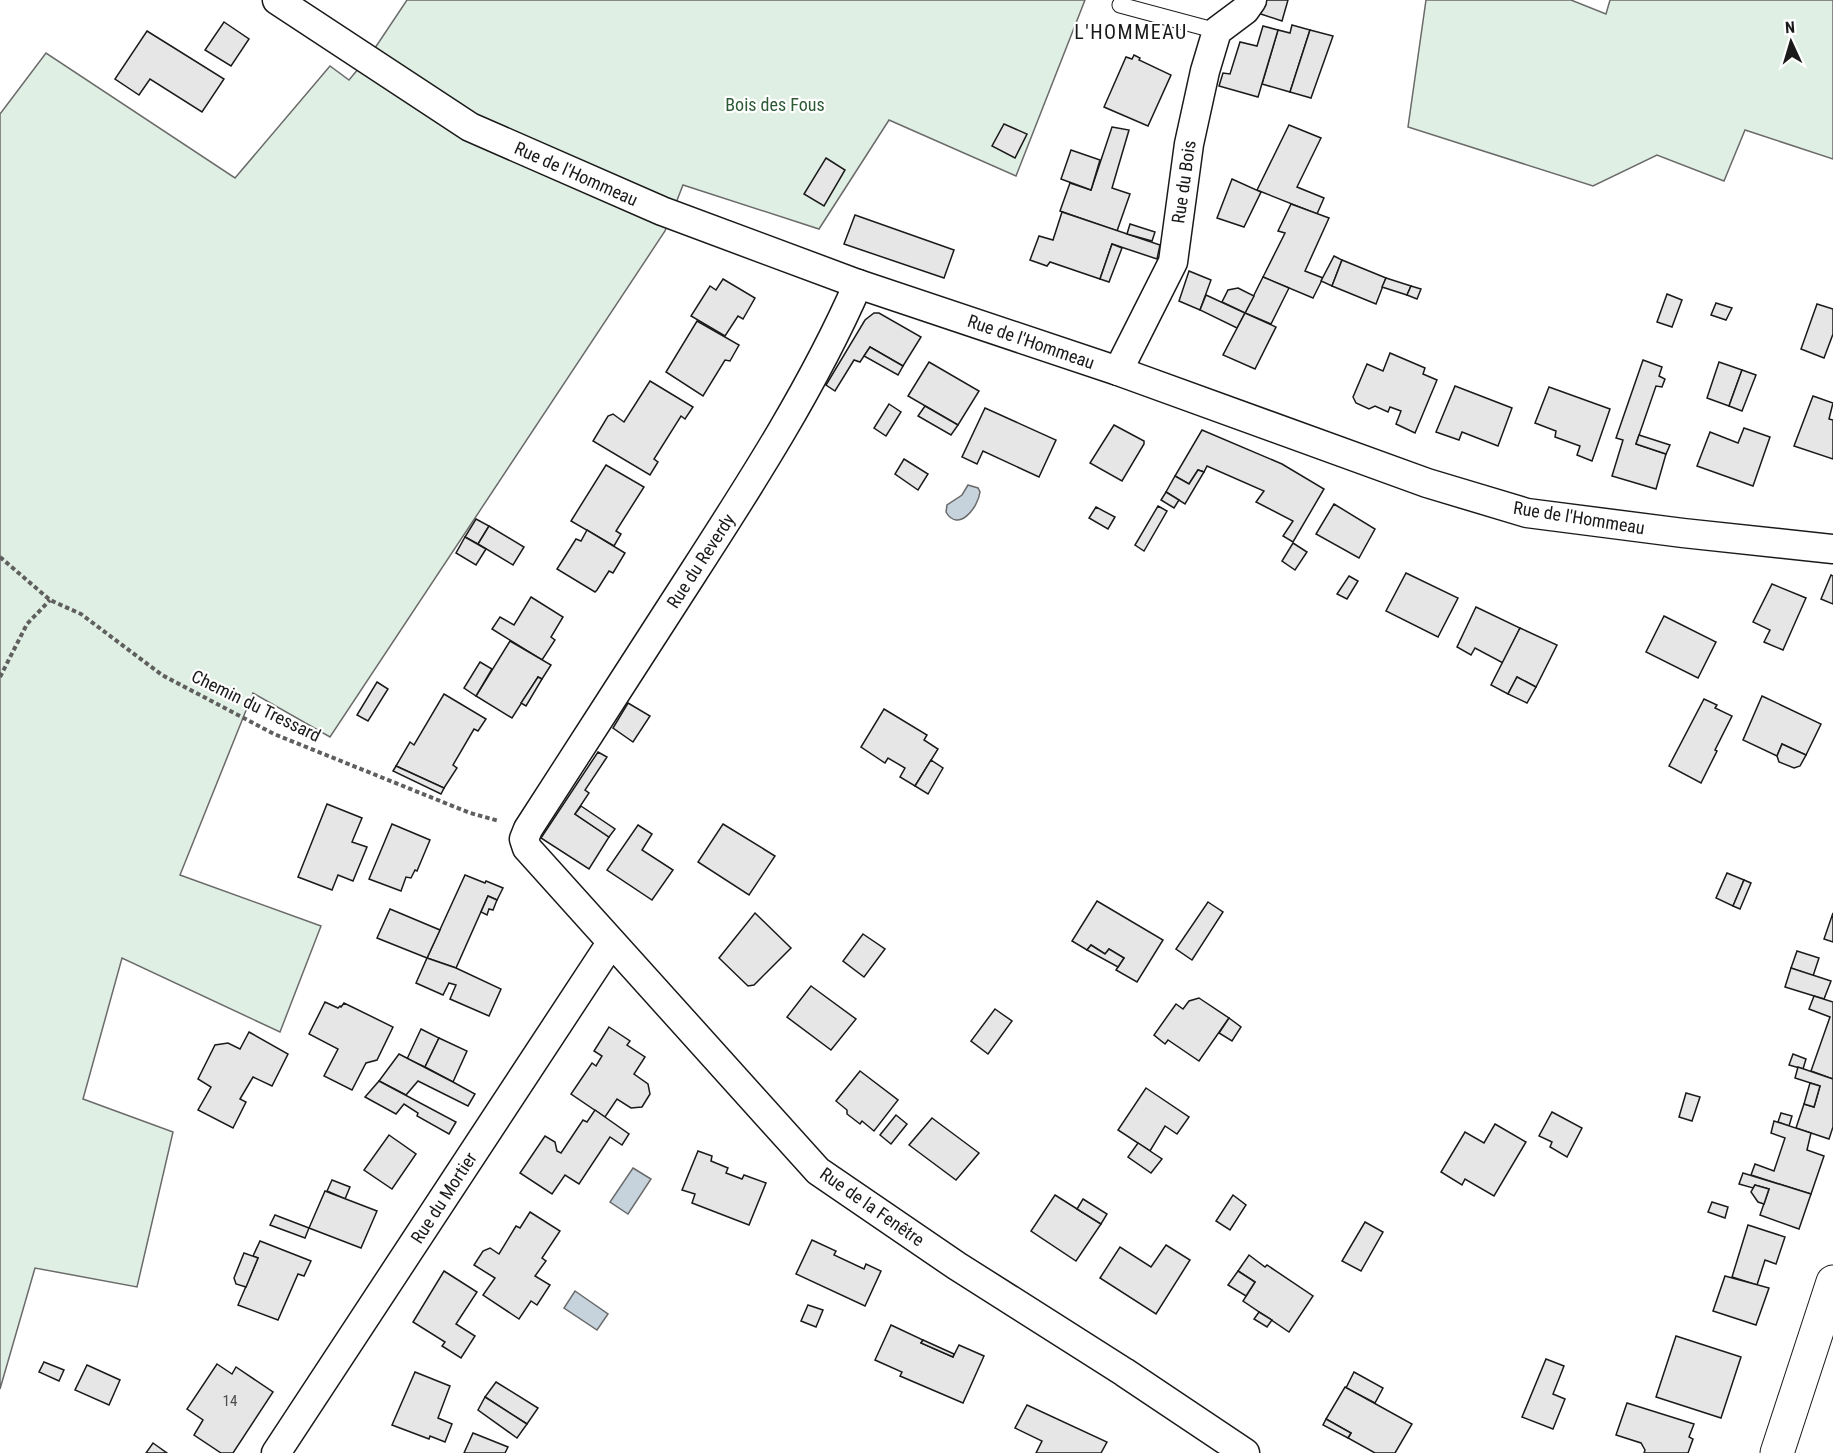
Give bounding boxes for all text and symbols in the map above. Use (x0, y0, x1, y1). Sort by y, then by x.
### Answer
north arrow (1761, 12, 1821, 72)
text: N (1784, 18, 1796, 37)
district label: L'HOMMEAU (1074, 20, 1188, 44)
park label: Bois des Fous (725, 94, 825, 115)
street label: Rue de l'Hommeau (511, 137, 641, 210)
street label: Rue du Bois (1167, 139, 1200, 225)
street label: Rue de l'Hommeau (965, 310, 1097, 373)
street label: Rue de l'Hommeau (1512, 497, 1646, 538)
street label: Rue du Reverdy (662, 509, 739, 612)
street label: Chemin du Tressard (188, 665, 324, 746)
street label: Rue du Mortier (406, 1148, 481, 1247)
street label: Rue de la Fenêtre (816, 1163, 928, 1250)
house number: 14 (223, 1392, 237, 1410)

